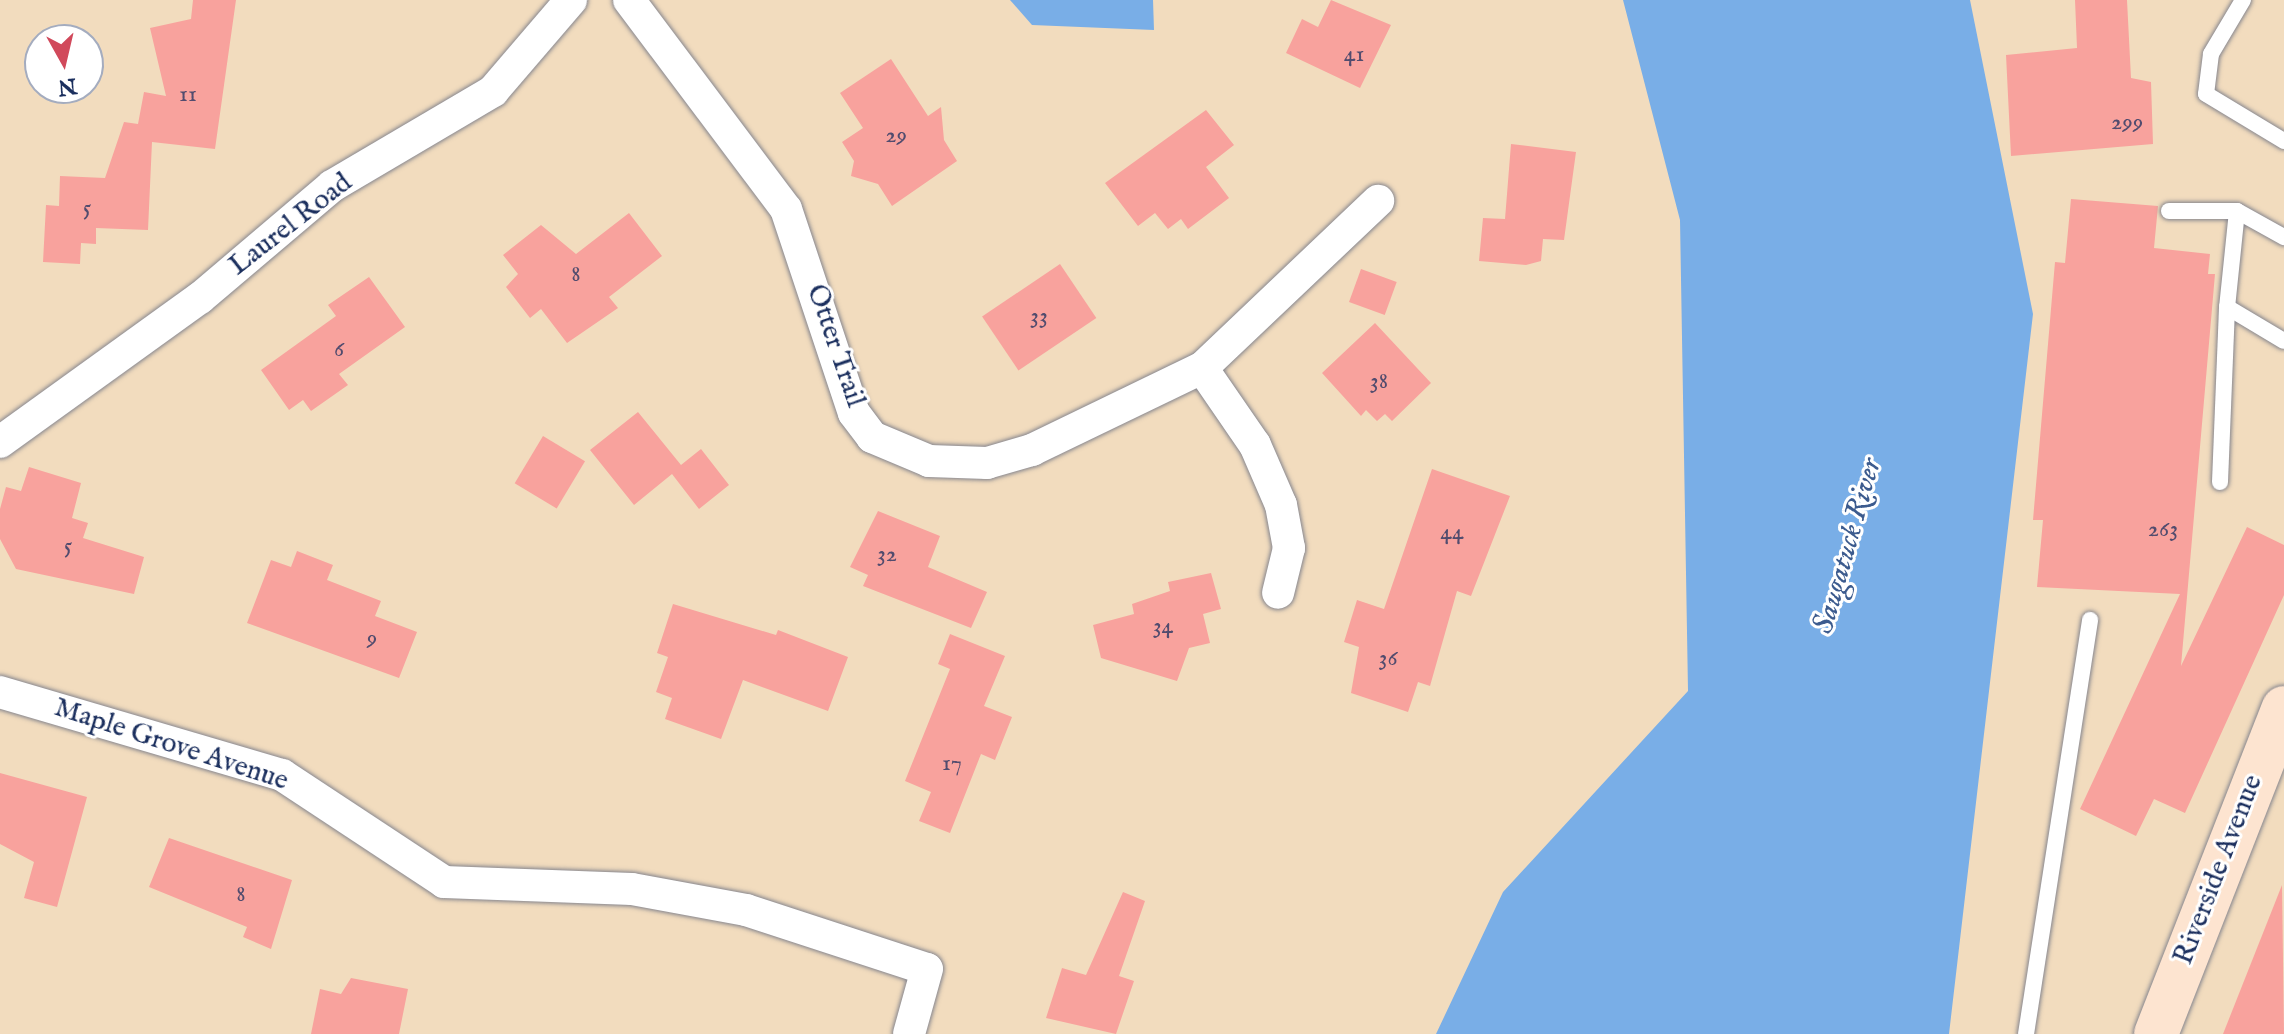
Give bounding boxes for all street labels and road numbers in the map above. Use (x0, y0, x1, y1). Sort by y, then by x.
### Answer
street label: Laurel Road (223, 167, 359, 283)
street label: Otter Trail (798, 280, 872, 412)
street label: Maple Grove Avenue (50, 691, 292, 799)
street label: Riverside Avenue (2167, 770, 2271, 970)

